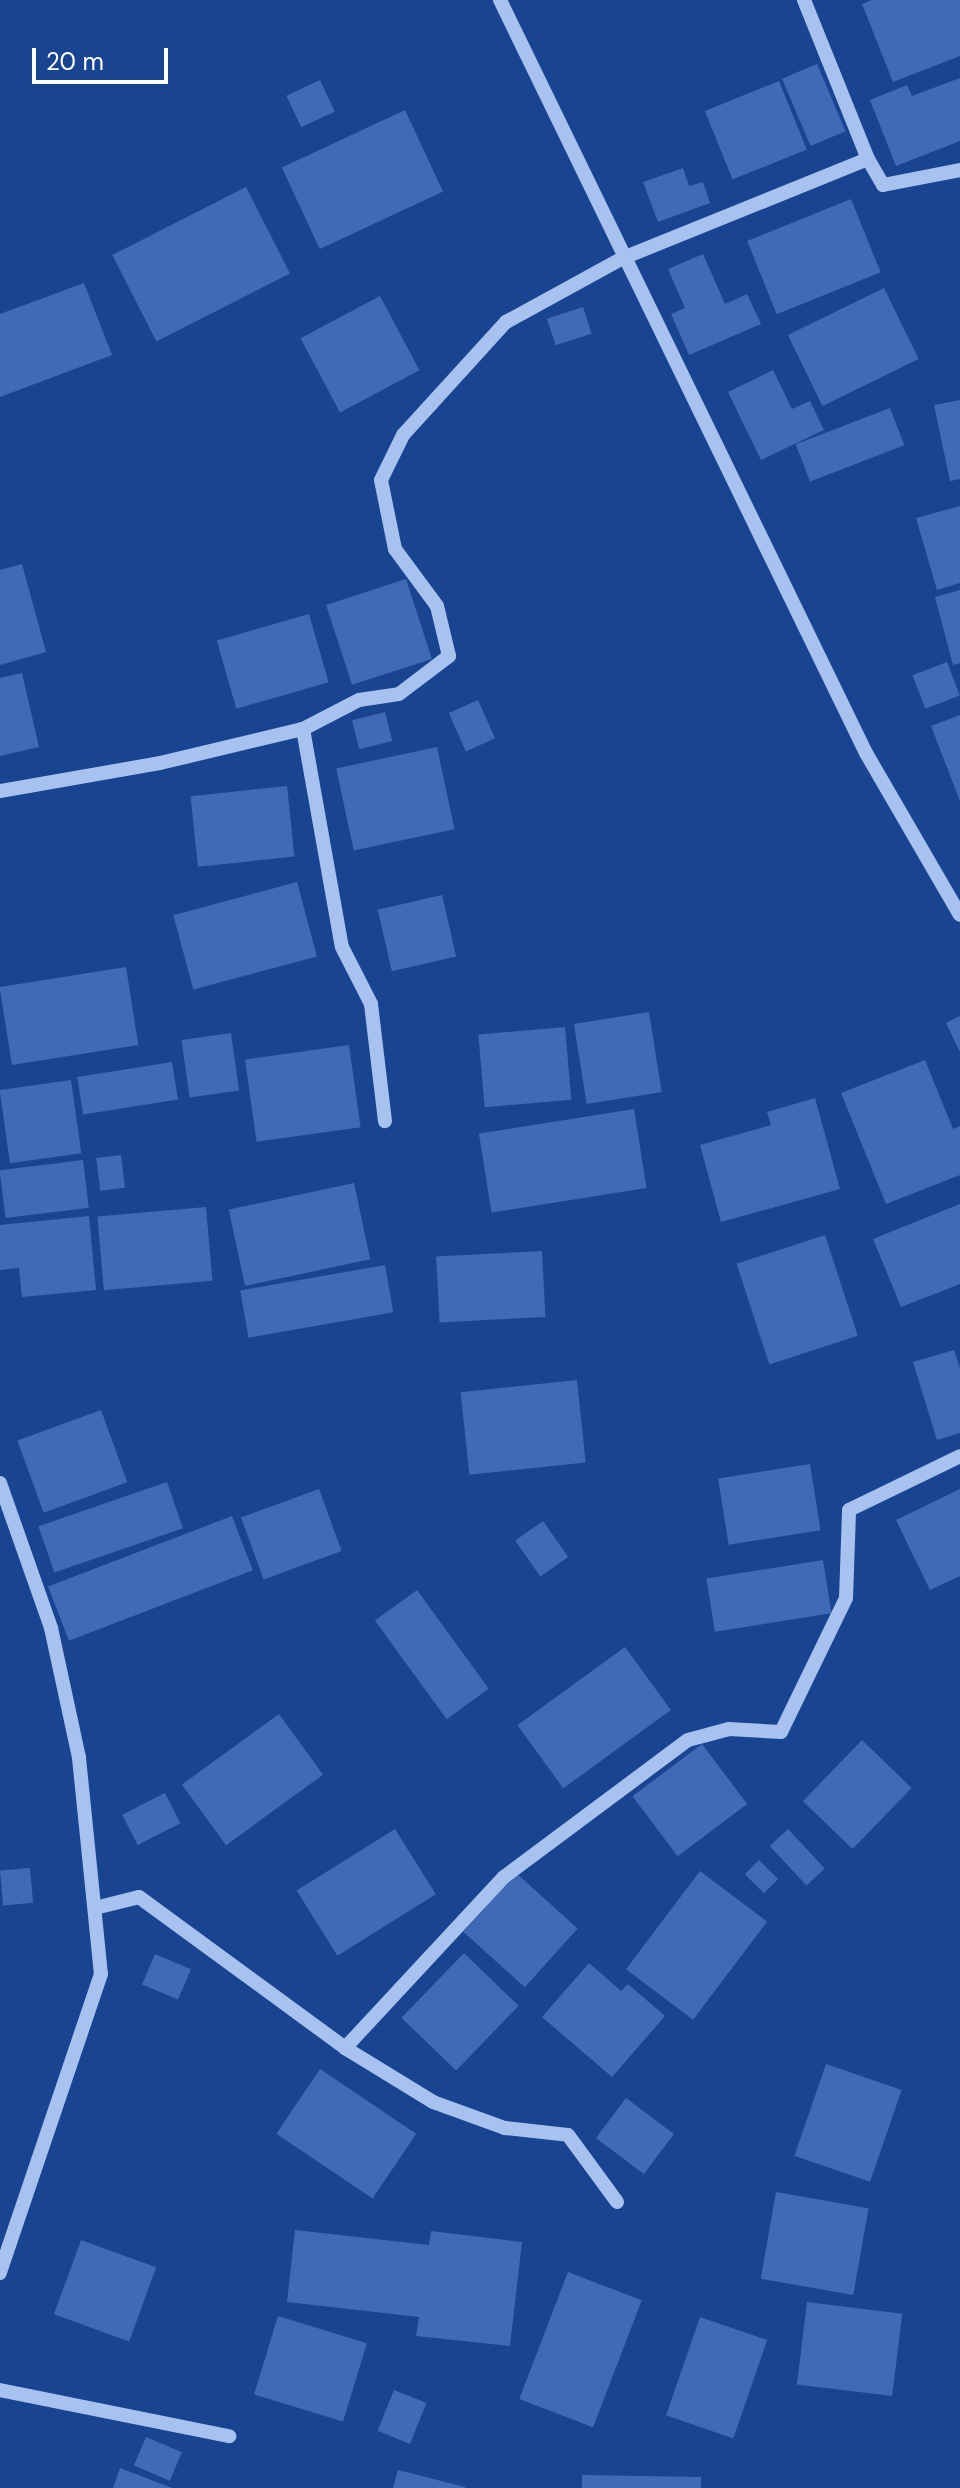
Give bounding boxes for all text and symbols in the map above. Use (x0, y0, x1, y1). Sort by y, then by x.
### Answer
scale bar (36, 32, 172, 82)
text: 20 m (46, 46, 104, 77)

